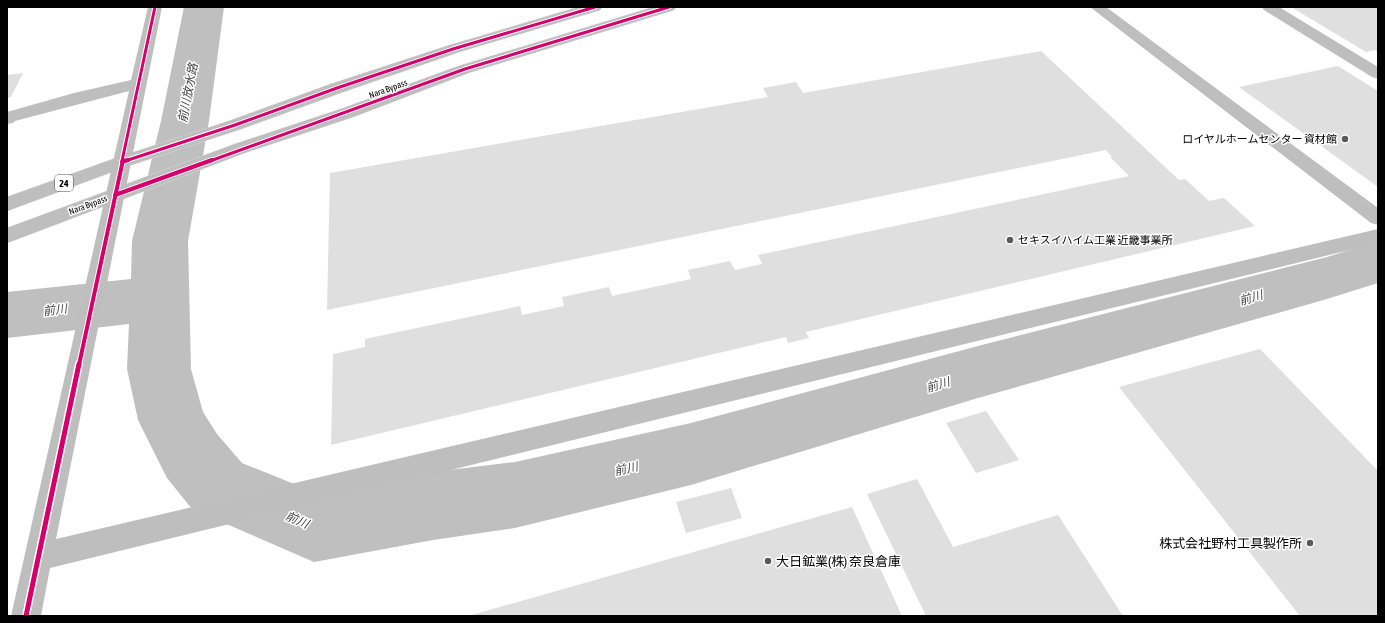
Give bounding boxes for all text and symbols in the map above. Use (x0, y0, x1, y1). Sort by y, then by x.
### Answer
water label: 前川放水路 (175, 61, 201, 124)
street label: Nara Bypass (367, 77, 409, 101)
place label: ロイヤルホームセンター 資材館 (1182, 133, 1337, 145)
marker: ロイヤルホームセンター 資材館 (1340, 134, 1350, 144)
road number: 24 (55, 175, 73, 191)
street label: Nara Bypass (67, 193, 109, 217)
place label: セキスイハイム工業 近畿事業所 (1018, 234, 1174, 246)
marker: セキスイハイム工業 近畿事業所 (1005, 235, 1015, 245)
water label: 前川 (1238, 287, 1266, 308)
water label: 前川 (42, 301, 70, 318)
water label: 前川 (925, 374, 953, 395)
water label: 前川 (613, 459, 641, 479)
water label: 前川 (283, 509, 313, 532)
place label: 株式会社野村工具製作所 (1159, 536, 1302, 551)
marker: 株式会社野村工具製作所 (1305, 538, 1315, 548)
place label: 大日鉱業(株) 奈良倉庫 (776, 554, 901, 569)
marker: 大日鉱業(株) 奈良倉庫 (763, 556, 773, 566)

